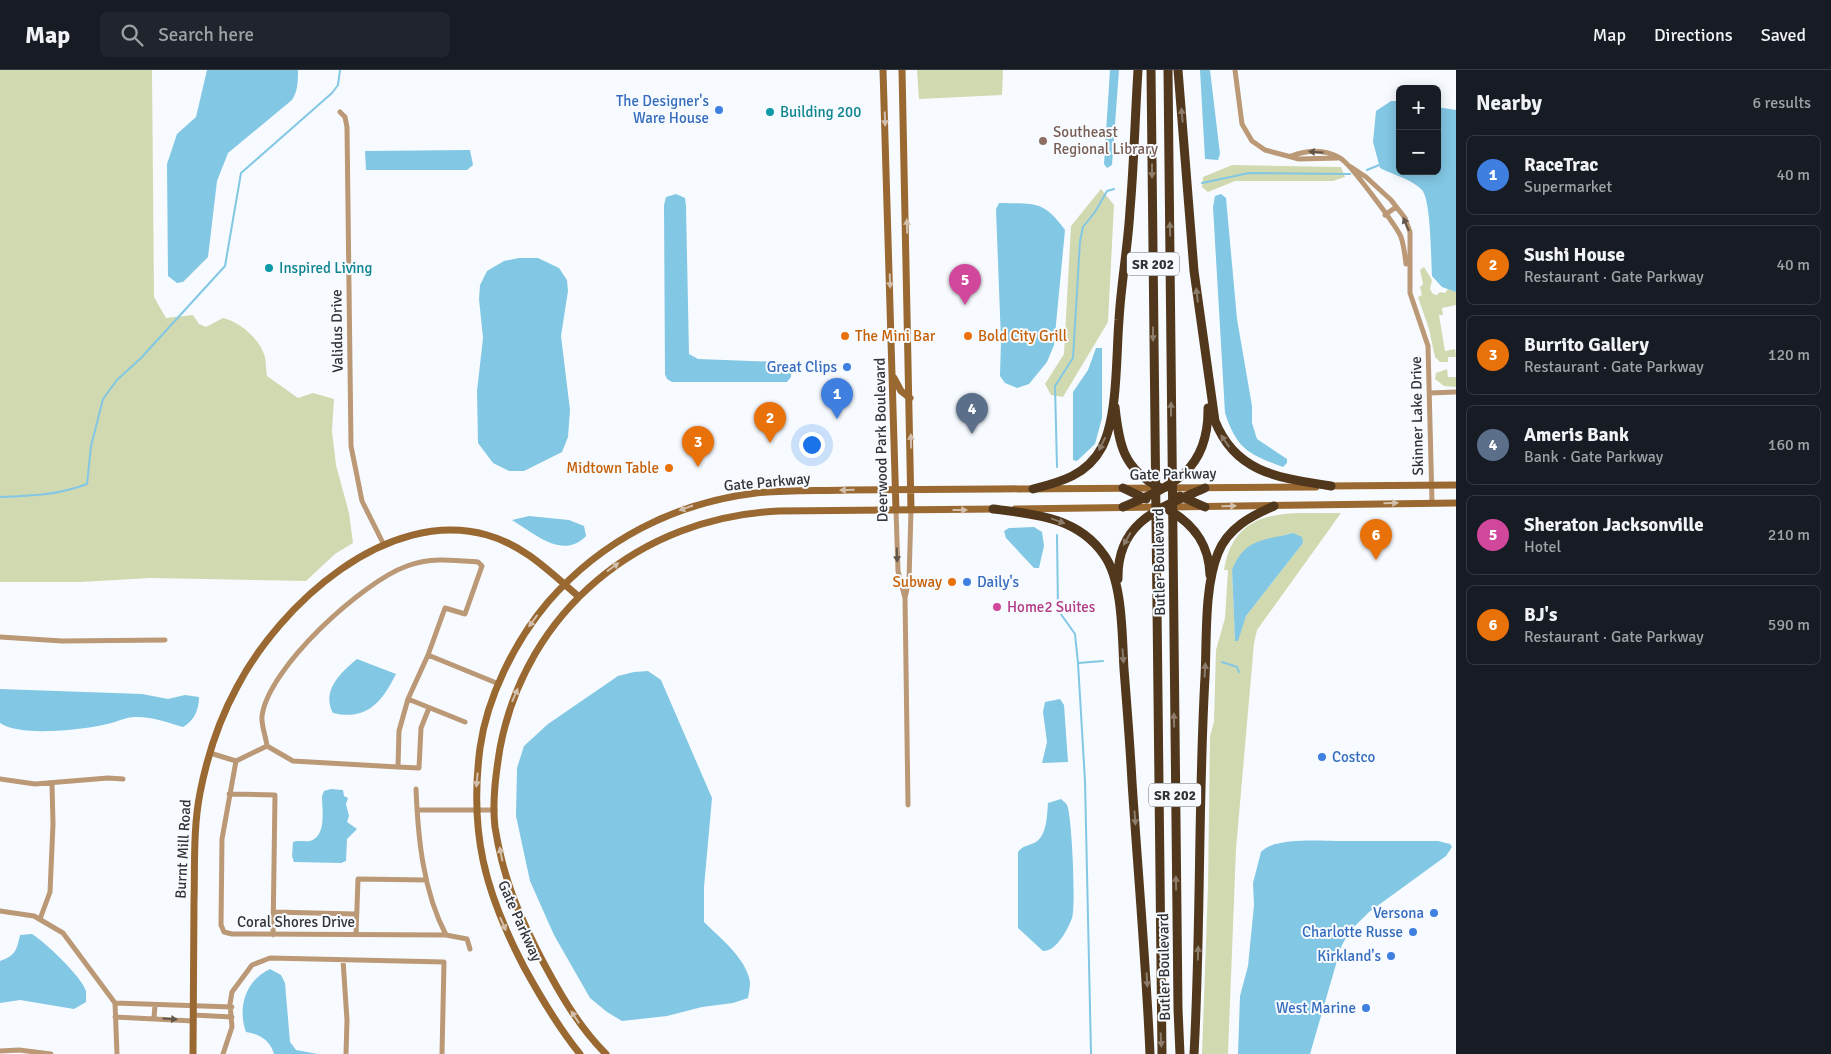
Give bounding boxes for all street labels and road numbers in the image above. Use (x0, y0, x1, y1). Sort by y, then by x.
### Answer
road number: SR 202 (1127, 252, 1179, 275)
street label: Validus Drive (327, 289, 347, 373)
street label: Skinner Lake Drive (1407, 356, 1427, 476)
street label: Deerwood Park Boulevard (871, 358, 891, 522)
street label: Gate Parkway (1129, 464, 1217, 484)
street label: Gate Parkway (723, 469, 811, 495)
street label: Butler Boulevard (1149, 508, 1169, 616)
road number: SR 202 (1149, 784, 1201, 806)
street label: Burnt Mill Road (171, 799, 195, 899)
street label: Gate Parkway (494, 878, 546, 964)
street label: Coral Shores Drive (237, 913, 355, 931)
street label: Butler Boulevard (1154, 913, 1174, 1021)

